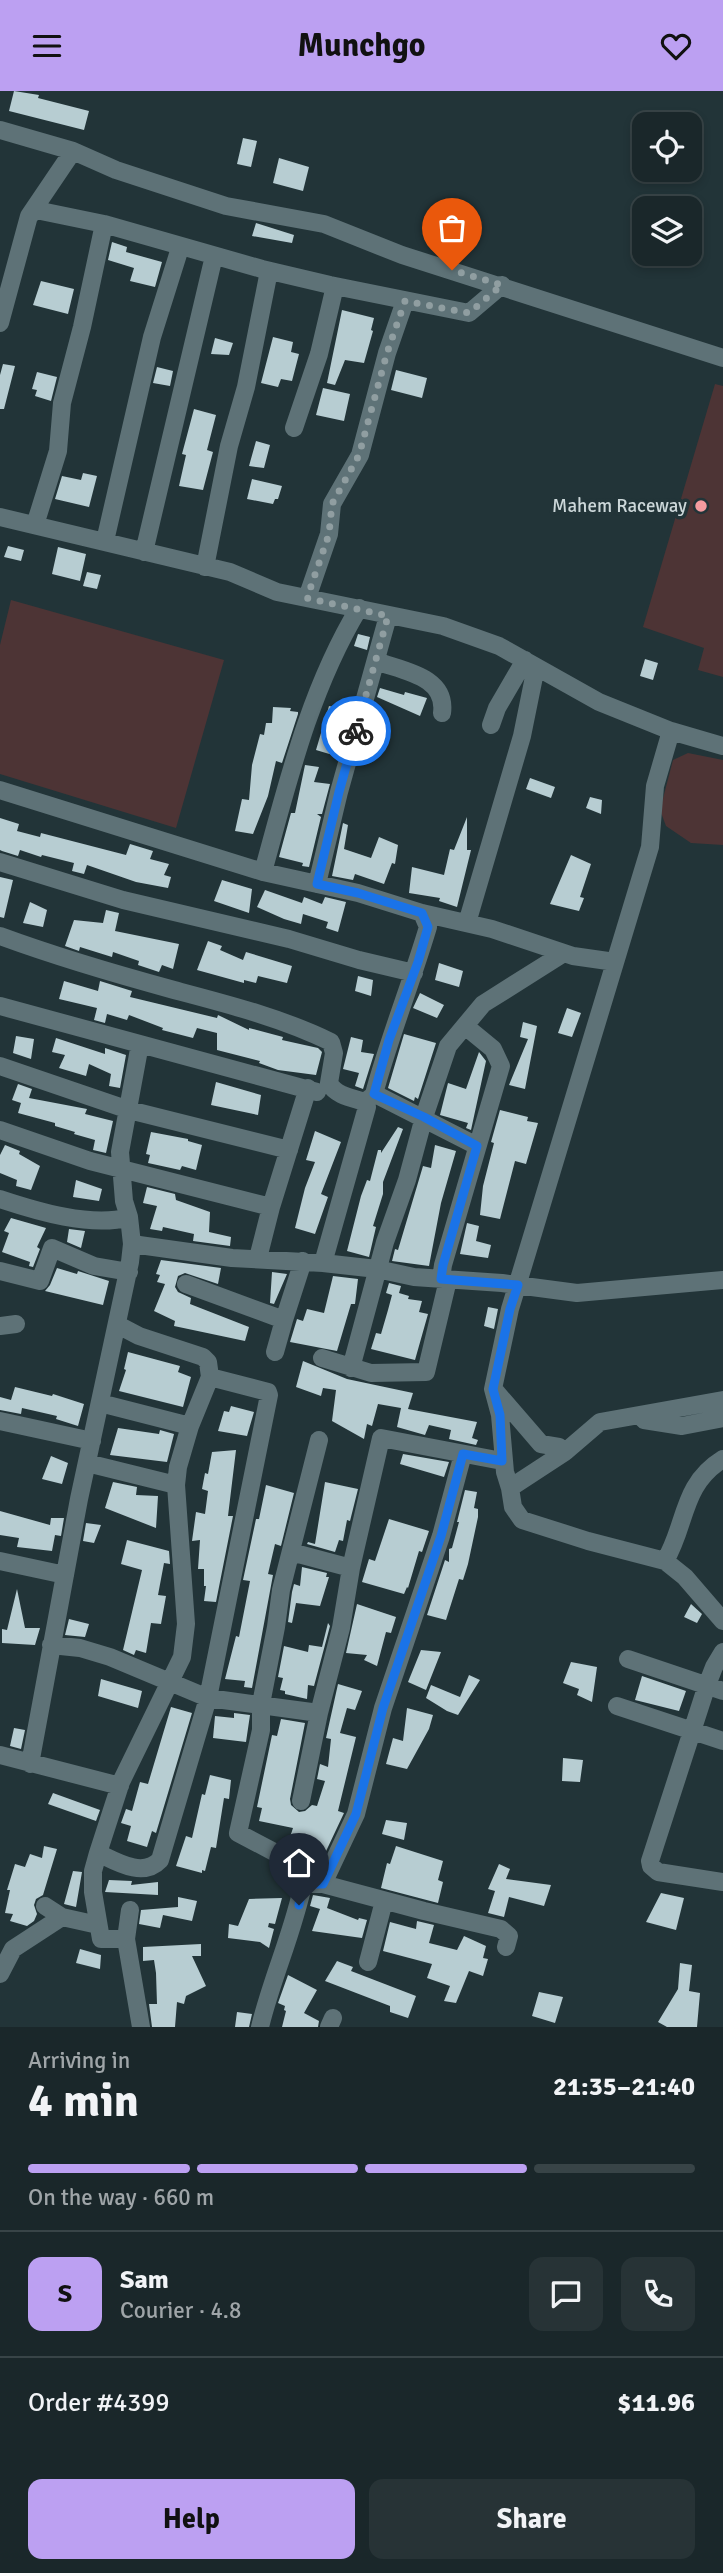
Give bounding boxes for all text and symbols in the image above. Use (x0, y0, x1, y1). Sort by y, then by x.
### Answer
text: Munchgo (297, 26, 426, 65)
icon: menu (28, 27, 66, 65)
icon: heart (657, 27, 695, 65)
map controls (632, 112, 702, 266)
button: locate (632, 112, 702, 182)
button: layers (632, 196, 702, 266)
pin (422, 198, 482, 270)
icon: bag (433, 209, 471, 247)
place label: Mahem Raceway (552, 494, 687, 518)
marker: Mahem Raceway (693, 498, 709, 514)
courier (321, 696, 391, 766)
icon: bike (337, 712, 375, 750)
pin (269, 1833, 329, 1905)
icon: home (280, 1844, 318, 1882)
text: Arriving in (28, 2046, 130, 2075)
text: 21:35–21:40 (553, 2071, 695, 2103)
text: 4 min (28, 2073, 139, 2129)
text: On the way · 660 m (28, 2183, 214, 2212)
button: chat (529, 2257, 603, 2331)
button: phone (621, 2257, 695, 2331)
text: Sam (120, 2264, 169, 2296)
text: S (58, 2278, 72, 2310)
text: Courier · 4.8 (120, 2296, 241, 2325)
text: Order #4399 (28, 2387, 169, 2419)
text: $11.96 (617, 2387, 695, 2419)
button: Help (28, 2479, 355, 2559)
button: Share (369, 2479, 695, 2559)

